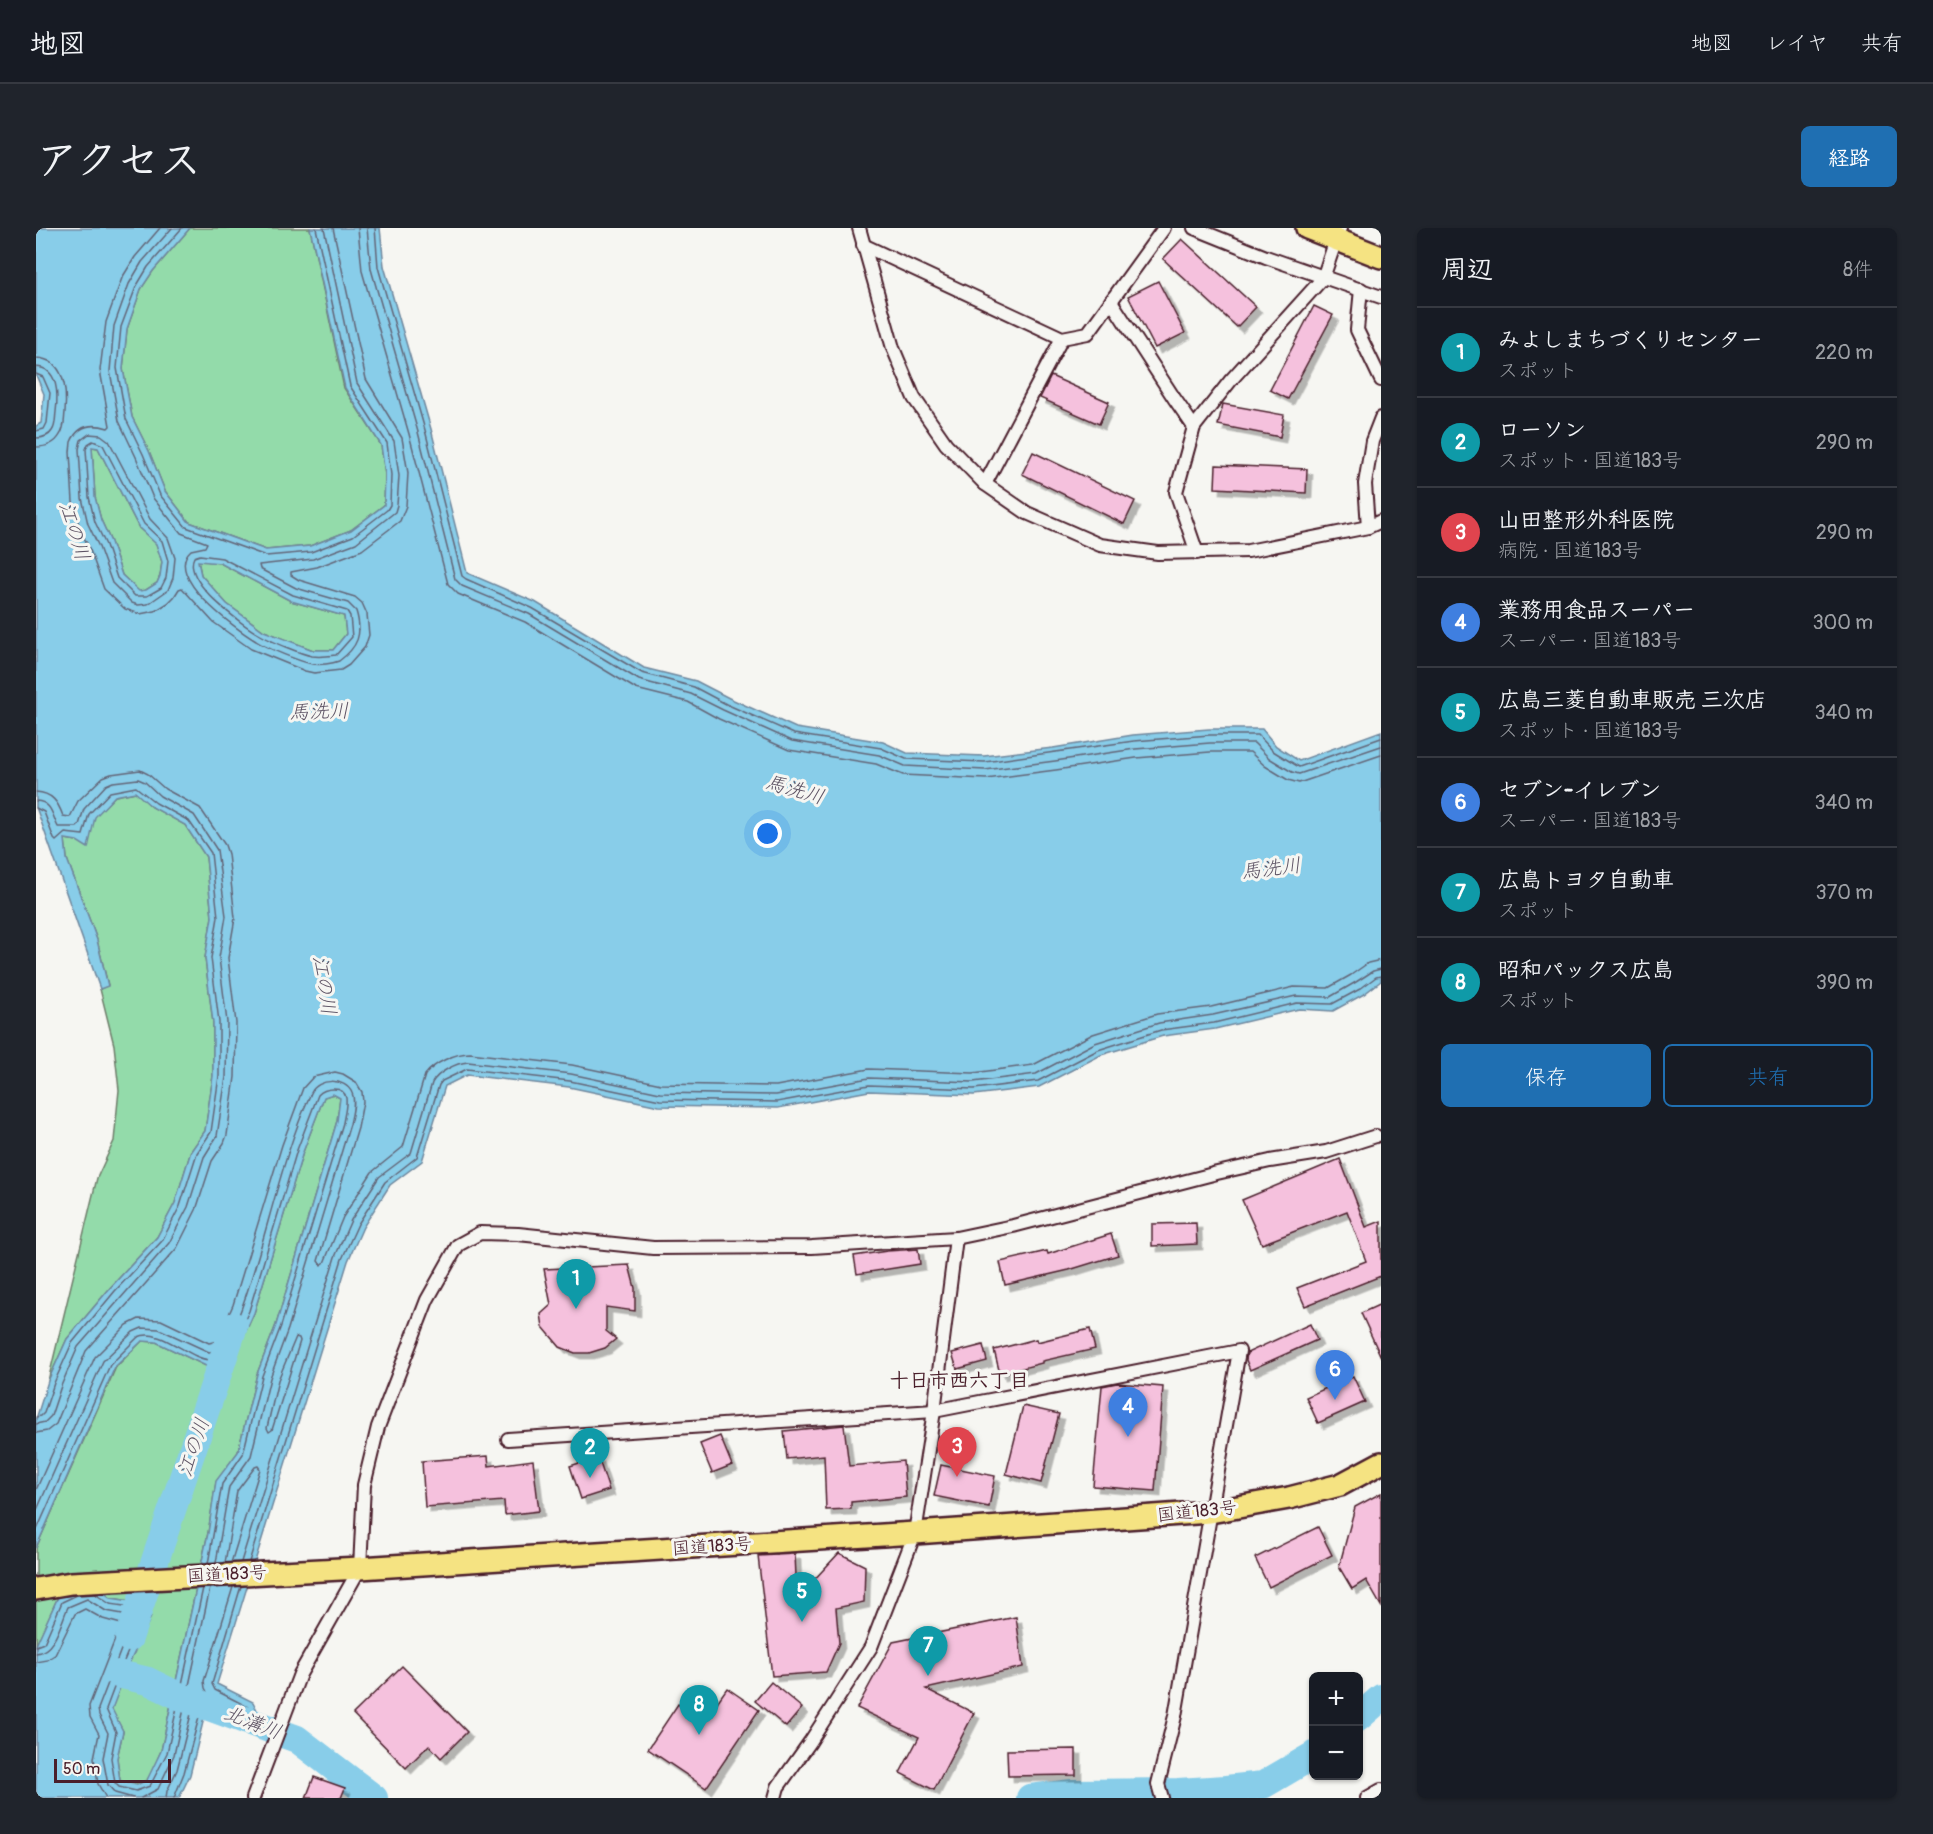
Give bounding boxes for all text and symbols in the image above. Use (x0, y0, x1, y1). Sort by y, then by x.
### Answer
text: 地図 (30, 27, 86, 62)
text: 地図 (1691, 30, 1733, 57)
text: レイヤ (1766, 30, 1828, 57)
text: 共有 (1861, 30, 1903, 57)
button: 経路 (1801, 126, 1897, 187)
text: アクセス (36, 135, 201, 187)
text: 周辺 (1441, 254, 1493, 286)
text: 8件 (1843, 257, 1873, 282)
text: みよしまちづくりセンター (1498, 326, 1763, 354)
text: 1 (1457, 340, 1464, 365)
text: 220 m (1815, 340, 1873, 365)
text: スポット (1498, 358, 1578, 383)
text: ローソン (1498, 416, 1586, 444)
text: 2 (1455, 430, 1466, 455)
text: 290 m (1816, 430, 1873, 455)
text: スポット · 国道183号 (1498, 448, 1682, 473)
water label: 江の川 (54, 499, 95, 563)
text: 山田整形外科医院 (1498, 506, 1674, 534)
text: 3 (1455, 520, 1466, 545)
text: 290 m (1816, 520, 1873, 545)
text: 病院 · 国道183号 (1498, 538, 1642, 563)
text: 業務用食品スーパー (1498, 596, 1695, 624)
text: 4 (1455, 610, 1466, 635)
text: 300 m (1812, 610, 1873, 635)
text: スーパー · 国道183号 (1498, 628, 1681, 653)
text: 広島三菱自動車販売 三次店 (1498, 686, 1767, 714)
water label: 馬洗川 (289, 698, 349, 725)
text: 5 (1455, 700, 1466, 725)
text: 340 m (1814, 700, 1873, 725)
text: スポット · 国道183号 (1498, 718, 1682, 743)
water label: 馬洗川 (763, 769, 827, 810)
text: セブン-イレブン (1498, 776, 1661, 804)
text: 6 (1455, 790, 1466, 815)
text: 340 m (1814, 790, 1873, 815)
text: スーパー · 国道183号 (1498, 808, 1681, 833)
your location (753, 819, 782, 848)
water label: 馬洗川 (1240, 852, 1302, 885)
text: 広島トヨタ自動車 (1498, 866, 1674, 894)
text: 7 (1455, 880, 1466, 905)
text: 370 m (1816, 880, 1873, 905)
text: スポット (1498, 898, 1578, 923)
water label: 江の川 (307, 953, 342, 1017)
text: 昭和パックス広島 (1498, 956, 1674, 984)
text: 8 (1455, 970, 1466, 995)
text: 390 m (1816, 970, 1873, 995)
text: スポット (1498, 988, 1578, 1013)
button: 保存 (1441, 1044, 1651, 1107)
button: 共有 (1663, 1044, 1873, 1107)
pin: 1 (556, 1260, 596, 1309)
pin: 6 (1316, 1350, 1354, 1400)
district label: 十日市西六丁目 (889, 1368, 1029, 1393)
pin: 4 (1108, 1388, 1148, 1437)
water label: 江の川 (172, 1415, 215, 1480)
pin: 2 (570, 1428, 610, 1478)
pin: 3 (938, 1428, 976, 1477)
street label: 国道183号 (1156, 1496, 1238, 1527)
street label: 国道183号 (671, 1532, 753, 1561)
street label: 国道183号 (186, 1561, 268, 1588)
pin: 5 (782, 1572, 822, 1622)
pin: 7 (908, 1626, 948, 1676)
map controls (1309, 1672, 1363, 1780)
button: + (1309, 1672, 1363, 1726)
pin: 8 (680, 1686, 718, 1735)
water label: 北溝川 (220, 1700, 285, 1745)
button: − (1309, 1726, 1363, 1780)
scale bar (54, 1756, 171, 1784)
text: 50 m (63, 1759, 100, 1779)

